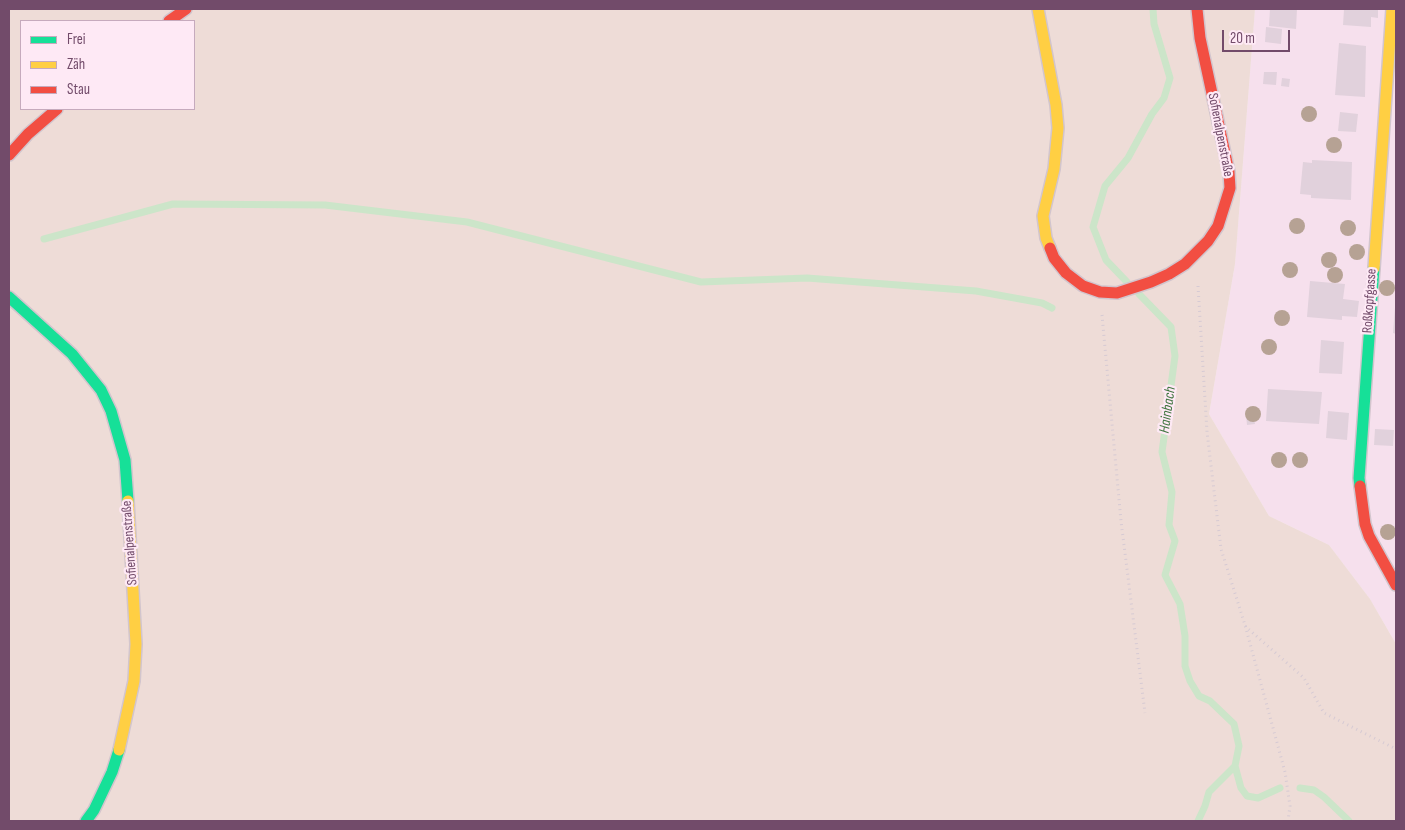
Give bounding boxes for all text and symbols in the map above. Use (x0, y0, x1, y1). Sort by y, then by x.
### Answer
legend (20, 20, 195, 110)
scale bar (1225, 20, 1292, 52)
text: 20 m (1230, 29, 1255, 48)
text: Frei (67, 30, 86, 49)
text: Zäh (67, 55, 85, 74)
text: Stau (67, 80, 90, 99)
street label: Sofienalpenstraße (1204, 92, 1236, 178)
street label: Roßkopfgasse (1359, 268, 1381, 334)
water label: Hainbach (1156, 386, 1180, 434)
street label: Sofienalpenstraße (119, 500, 141, 586)

